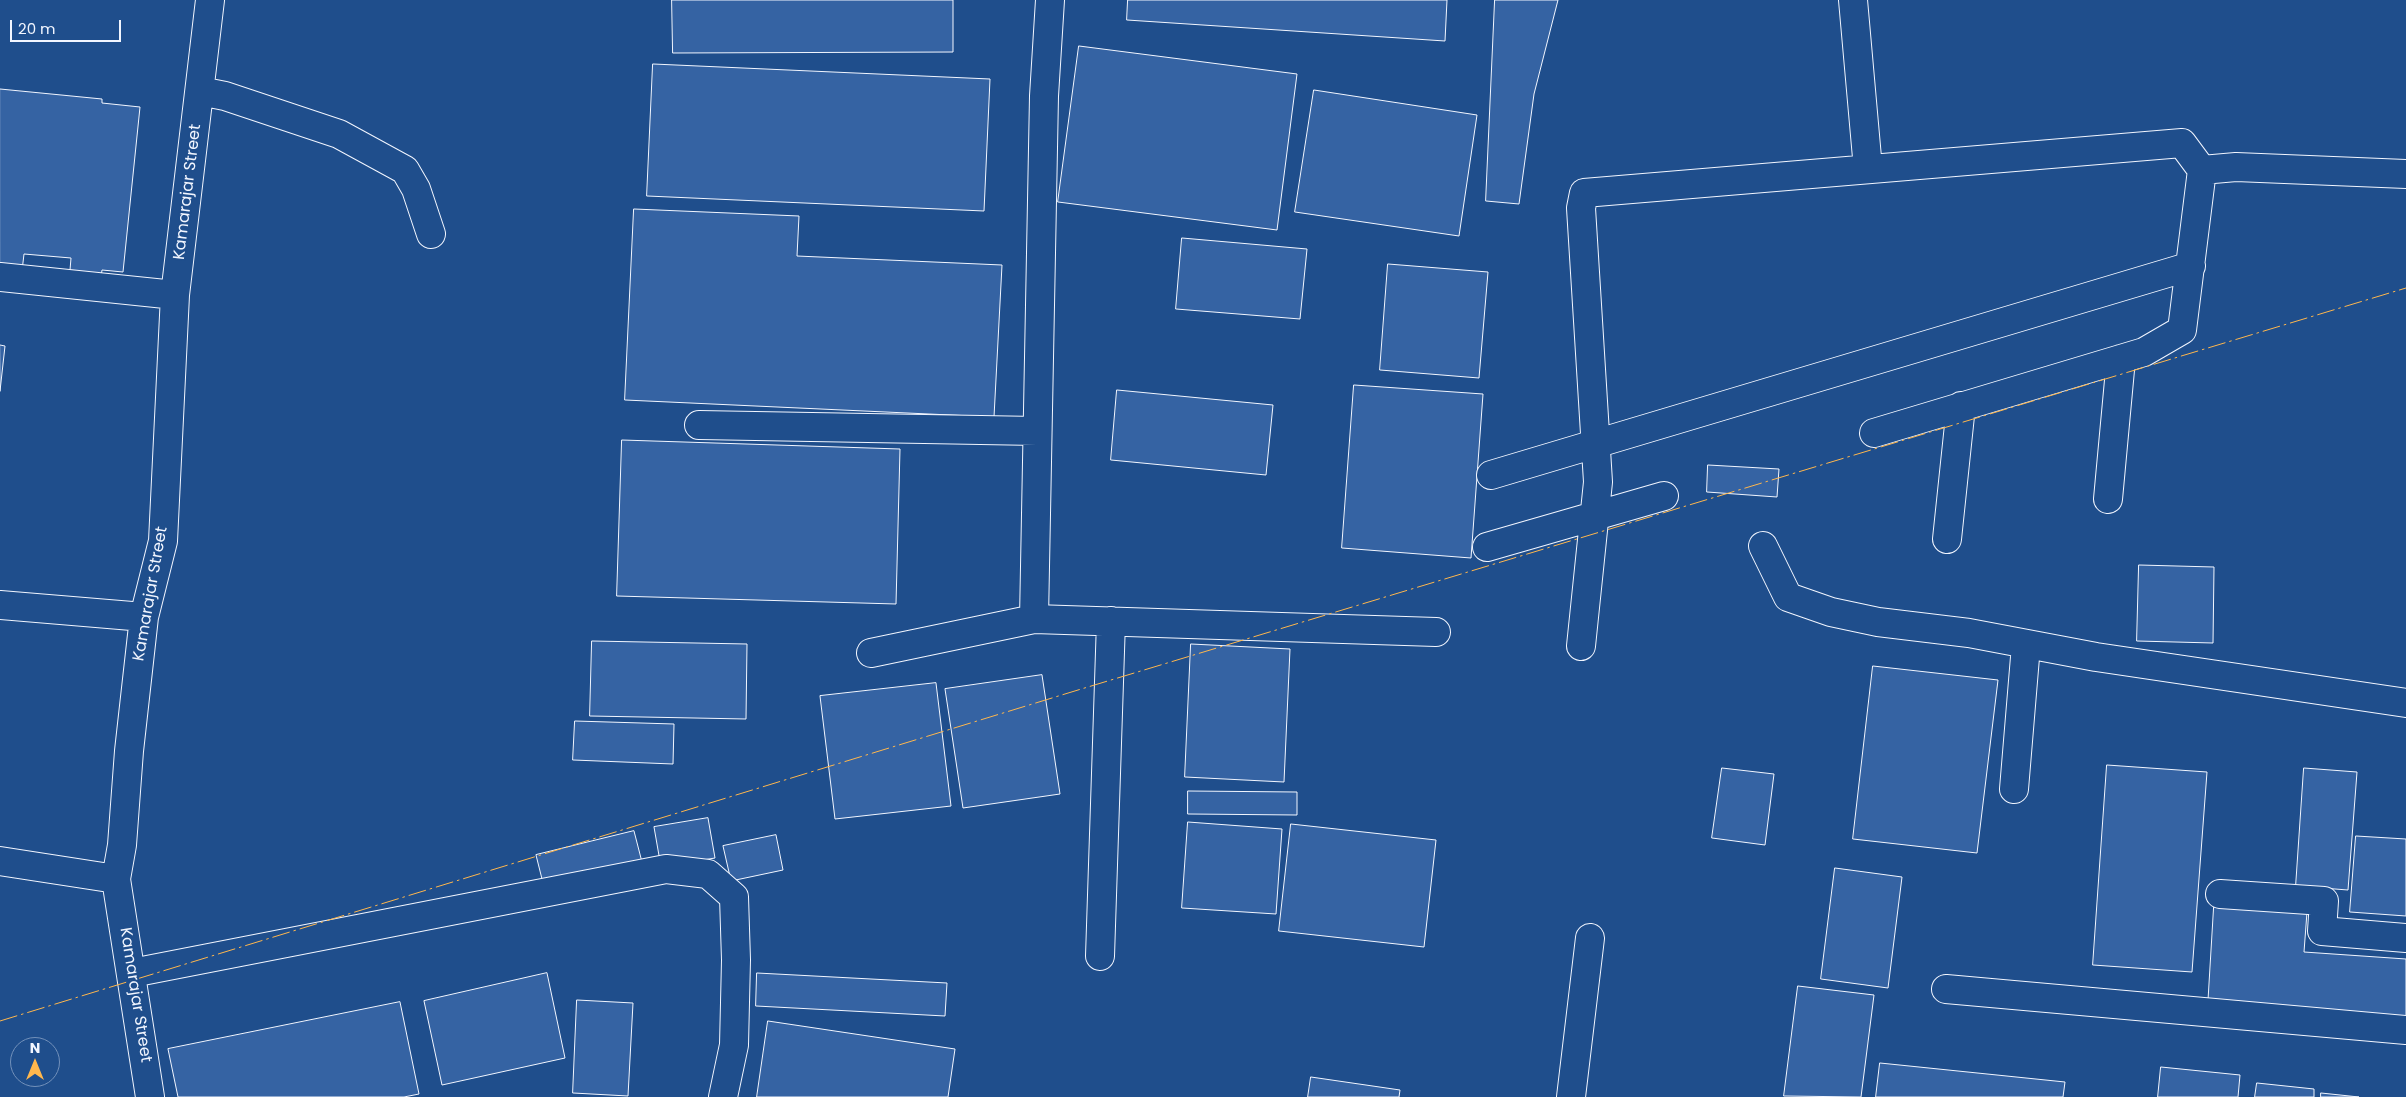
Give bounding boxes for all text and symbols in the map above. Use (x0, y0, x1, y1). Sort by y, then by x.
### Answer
scale bar (12, 10, 124, 42)
text: 20 m (18, 18, 56, 39)
street label: Kamarajar Street (170, 123, 206, 261)
street label: Kamarajar Street (130, 525, 172, 663)
street label: Kamarajar Street (115, 926, 155, 1064)
north arrow (10, 1037, 60, 1087)
text: N (30, 1038, 40, 1058)

